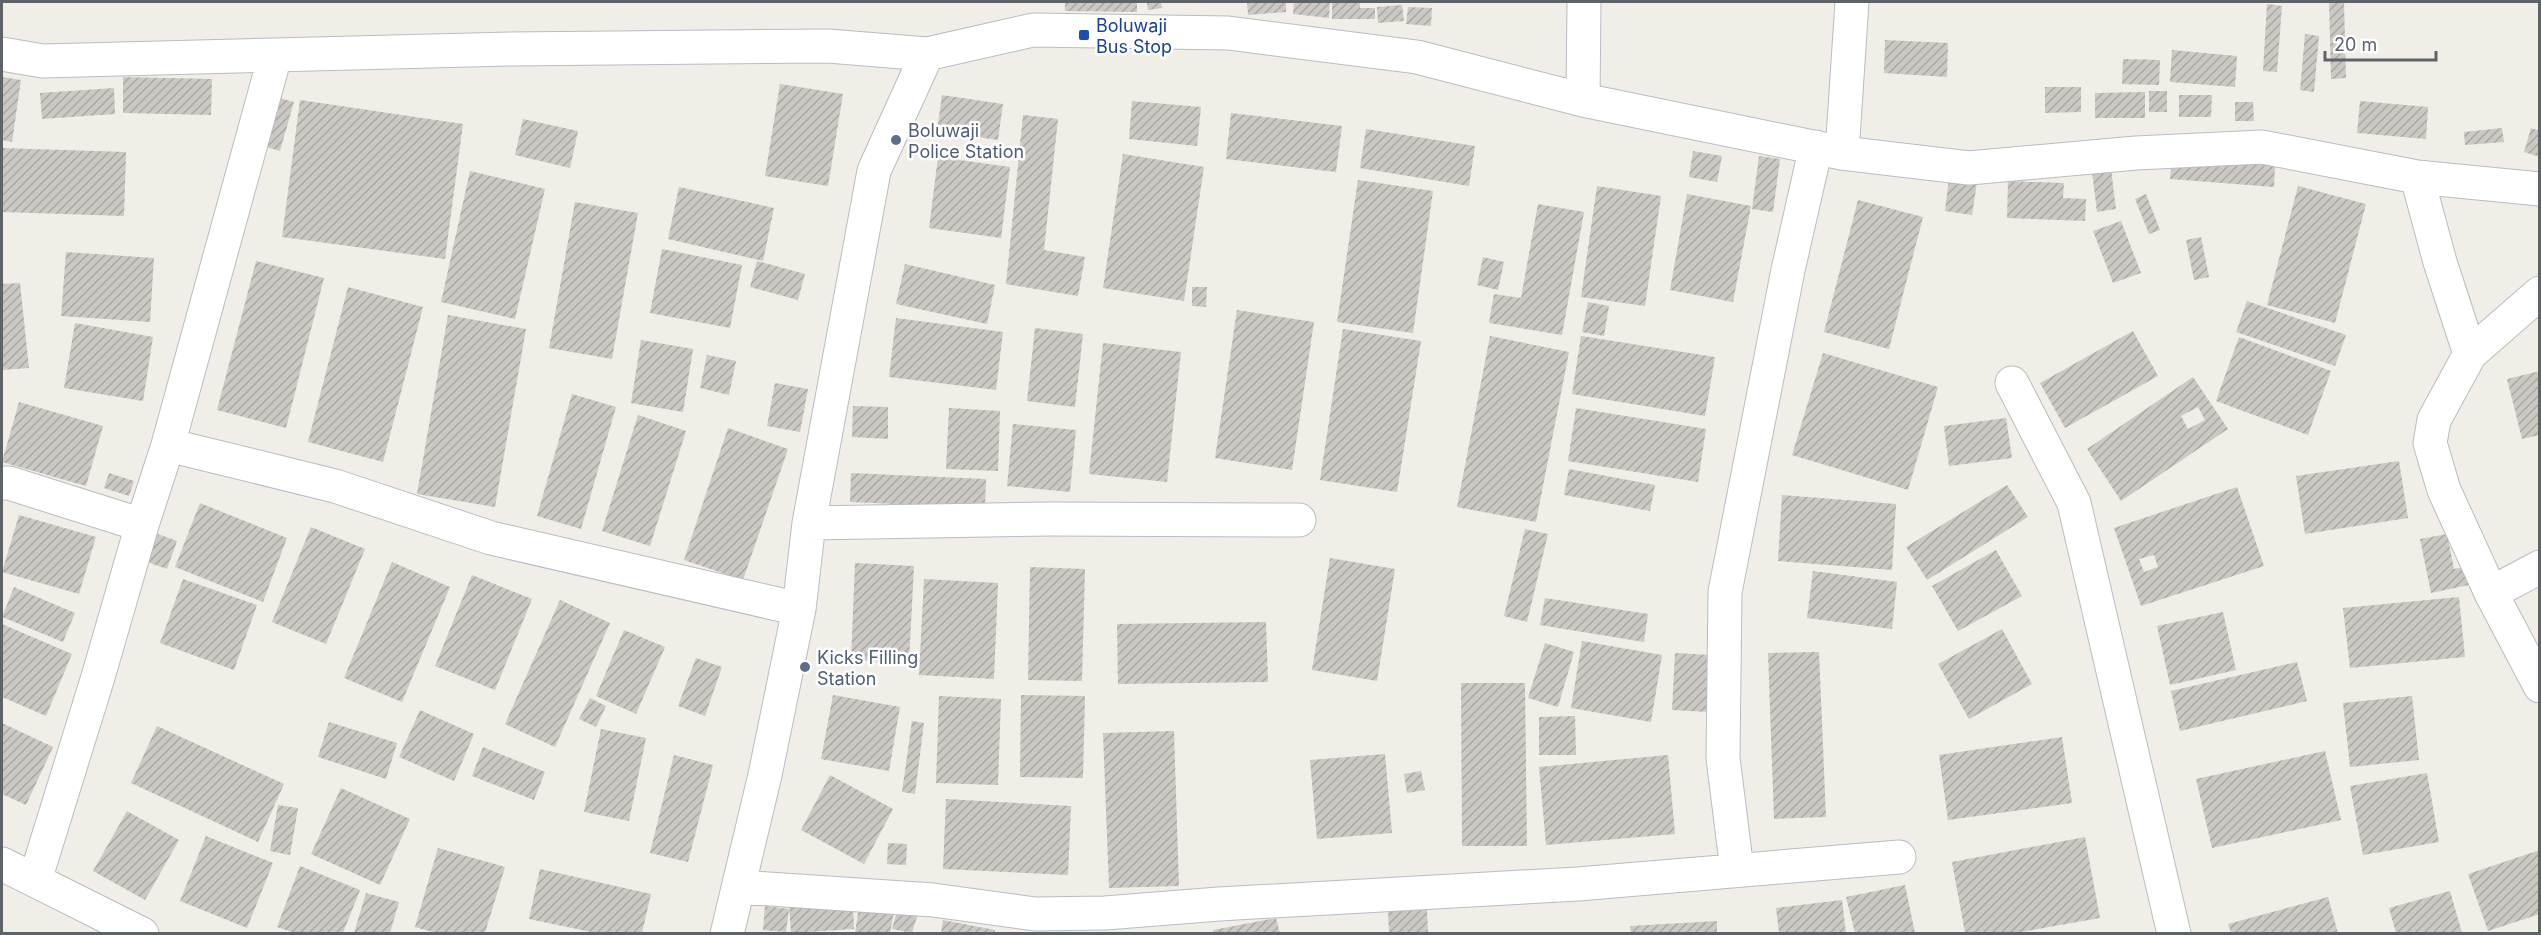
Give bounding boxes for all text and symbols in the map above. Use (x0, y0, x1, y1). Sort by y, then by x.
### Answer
place label: Boluwaji Bus Stop (1096, 15, 1172, 57)
scale bar (2325, 24, 2436, 62)
marker: Boluwaji Bus Stop (1077, 28, 1091, 42)
text: 20 m (2334, 34, 2377, 55)
place label: Boluwaji Police Station (908, 120, 1024, 162)
marker: Boluwaji Police Station (889, 133, 903, 147)
place label: Kicks Filling Station (817, 647, 918, 689)
marker: Kicks Filling Station (798, 660, 812, 674)

